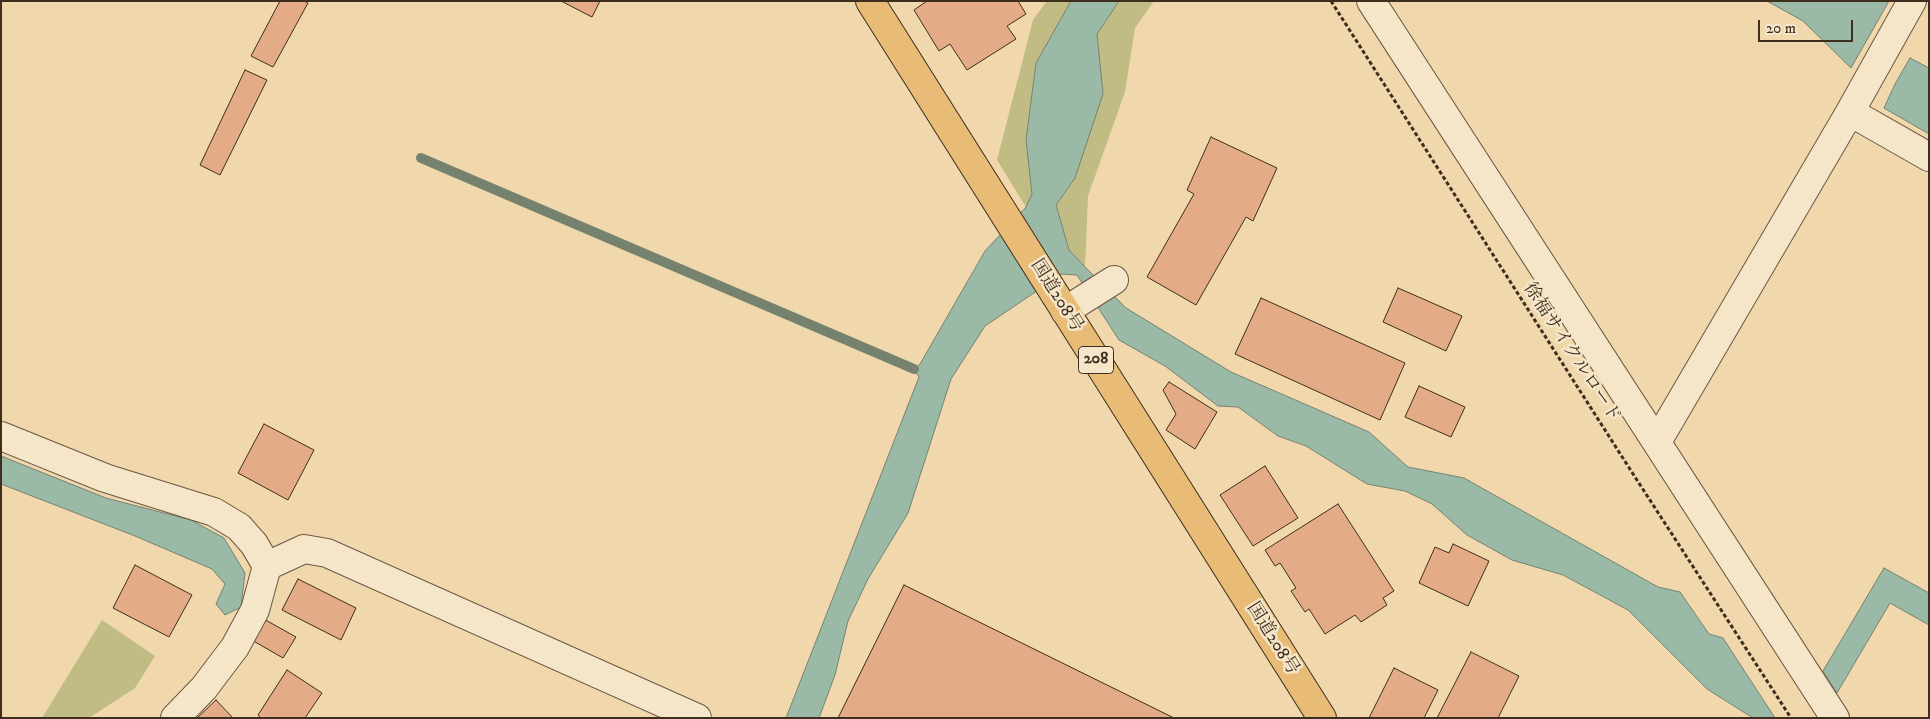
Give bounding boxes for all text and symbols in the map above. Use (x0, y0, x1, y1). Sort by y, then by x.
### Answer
scale bar (1760, 10, 1855, 42)
text: 20 m (1766, 19, 1796, 38)
street label: 国道208号 (1025, 256, 1087, 336)
street label: 徐福サイクルロード (1518, 279, 1624, 427)
road number: 208 (1078, 346, 1114, 374)
street label: 国道208号 (1241, 599, 1303, 679)

